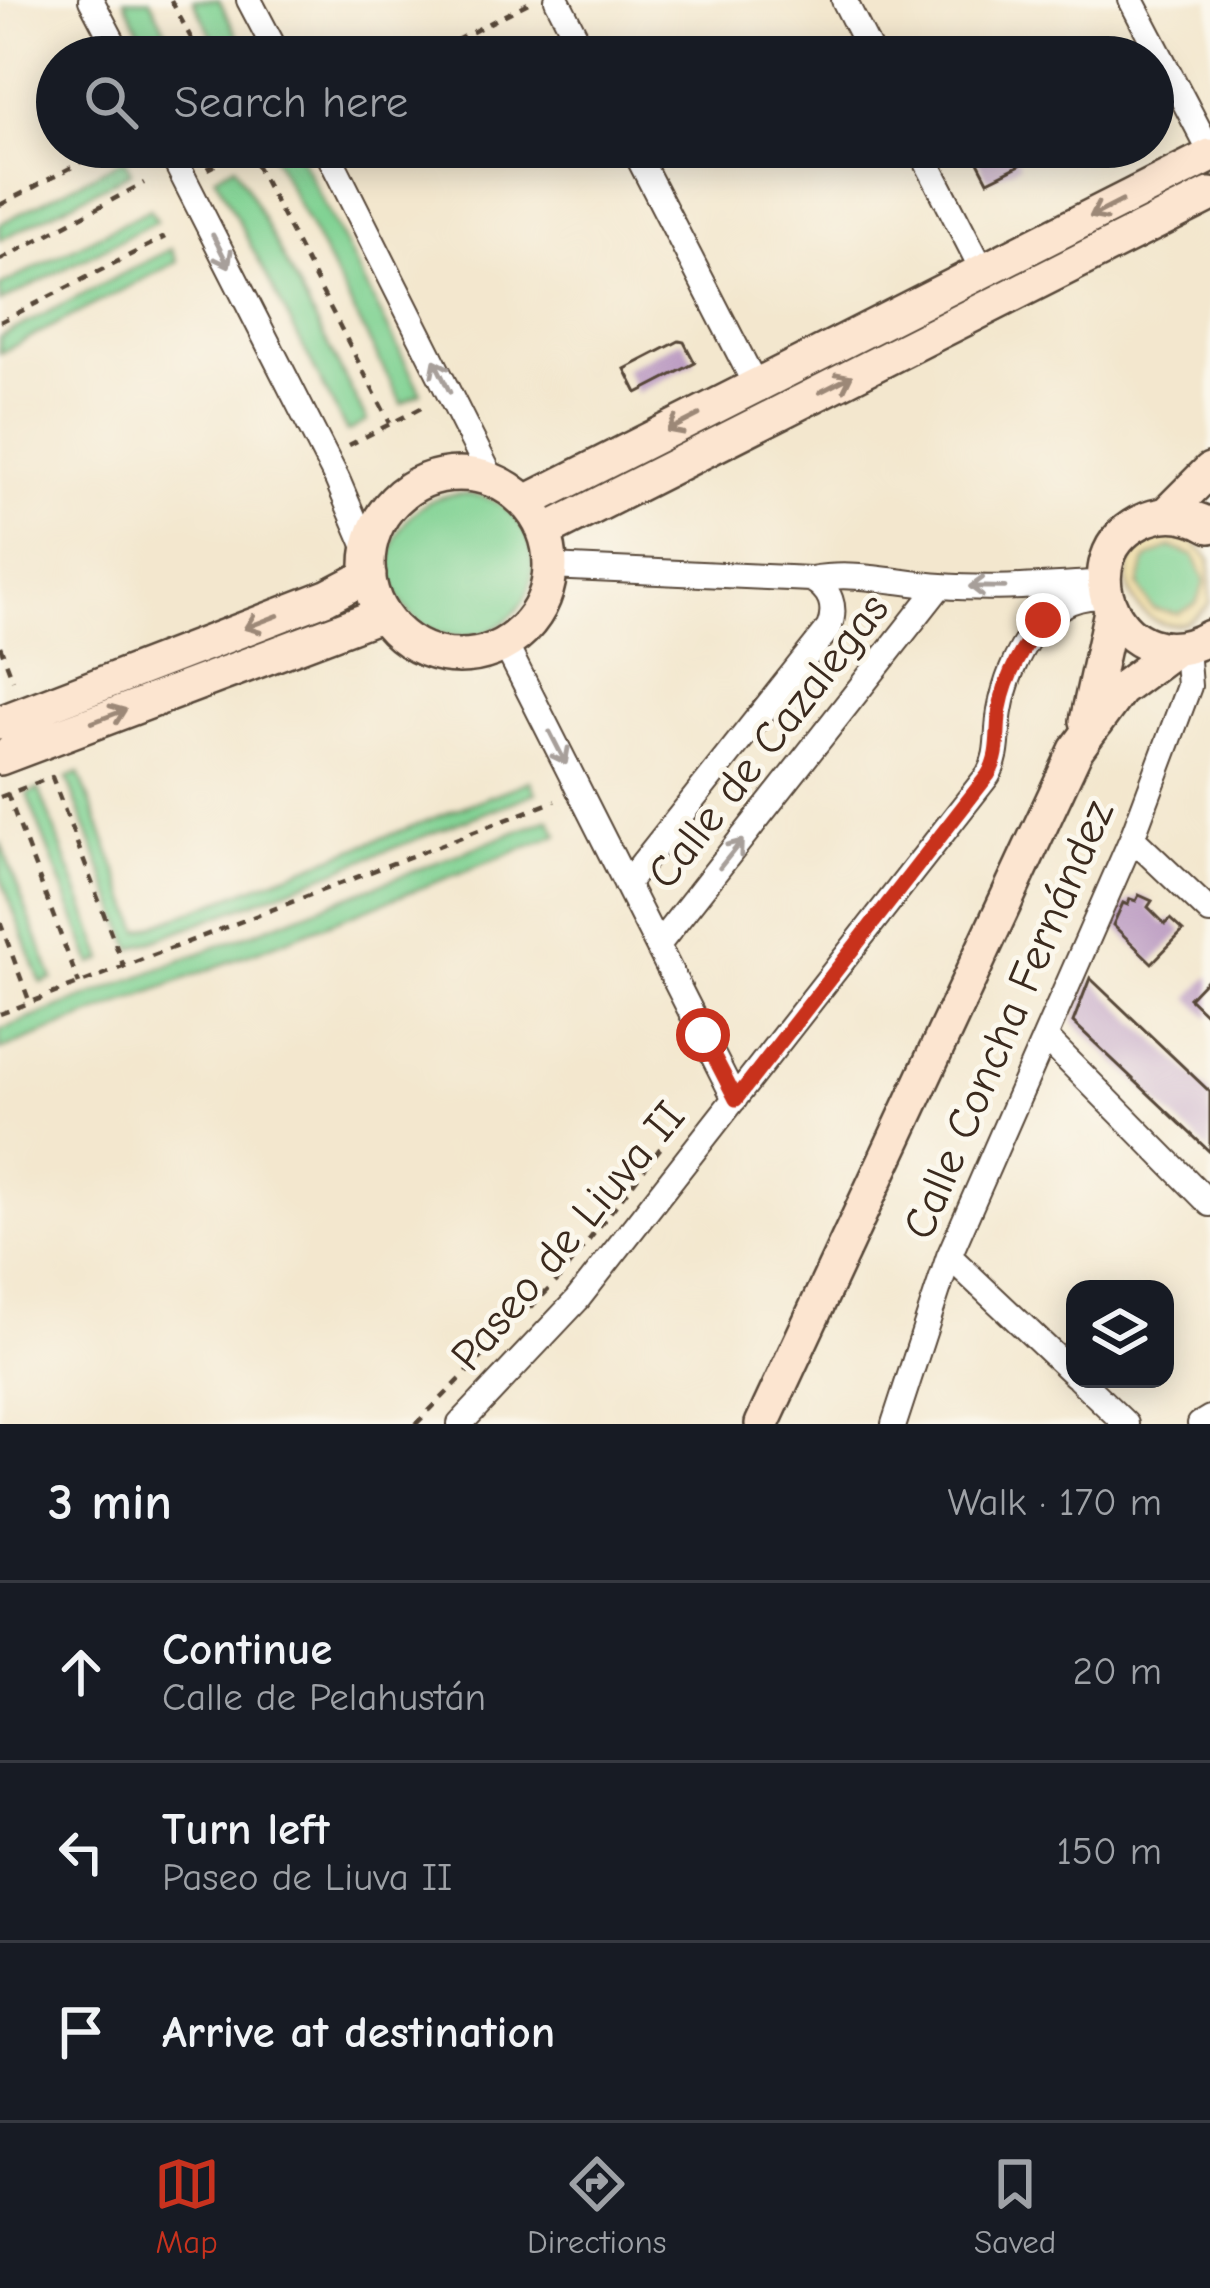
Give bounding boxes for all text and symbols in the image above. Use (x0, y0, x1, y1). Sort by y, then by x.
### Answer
search box (36, 36, 1174, 168)
icon: search (78, 69, 144, 135)
text: Search here (174, 76, 408, 128)
one-way arrow (1088, 198, 1124, 221)
one-way arrow (211, 233, 234, 268)
one-way arrow (430, 358, 452, 394)
one-way arrow (818, 372, 853, 395)
one-way arrow (665, 412, 701, 435)
one-way arrow (968, 576, 1007, 599)
street label: Calle de Cazalegas (636, 583, 899, 899)
route end (1016, 593, 1070, 647)
one-way arrow (244, 612, 281, 634)
one-way arrow (90, 704, 127, 726)
one-way arrow (547, 730, 570, 765)
street label: Calle Concha Fernández (892, 792, 1124, 1246)
one-way arrow (718, 839, 744, 871)
route start (676, 1008, 730, 1062)
street label: Paseo de Liuva II (440, 1091, 695, 1381)
map controls (1066, 1280, 1174, 1388)
button: layers (1066, 1280, 1174, 1388)
text: 3 min (48, 1473, 172, 1532)
text: Walk · 170 m (947, 1480, 1162, 1525)
text: Continue (162, 1623, 332, 1675)
icon: ahead (48, 1639, 114, 1705)
text: 20 m (1073, 1649, 1162, 1694)
text: Calle de Pelahustán (162, 1675, 486, 1720)
text: Turn left (162, 1803, 329, 1855)
icon: left (48, 1819, 114, 1885)
text: 150 m (1056, 1829, 1162, 1874)
text: Paseo de Liuva II (162, 1855, 452, 1900)
icon: arrive (48, 1999, 114, 2065)
text: Arrive at destination (162, 2006, 555, 2058)
tab: Map (154, 2151, 220, 2261)
tab: Directions (527, 2151, 667, 2261)
tab: Saved (974, 2151, 1056, 2261)

